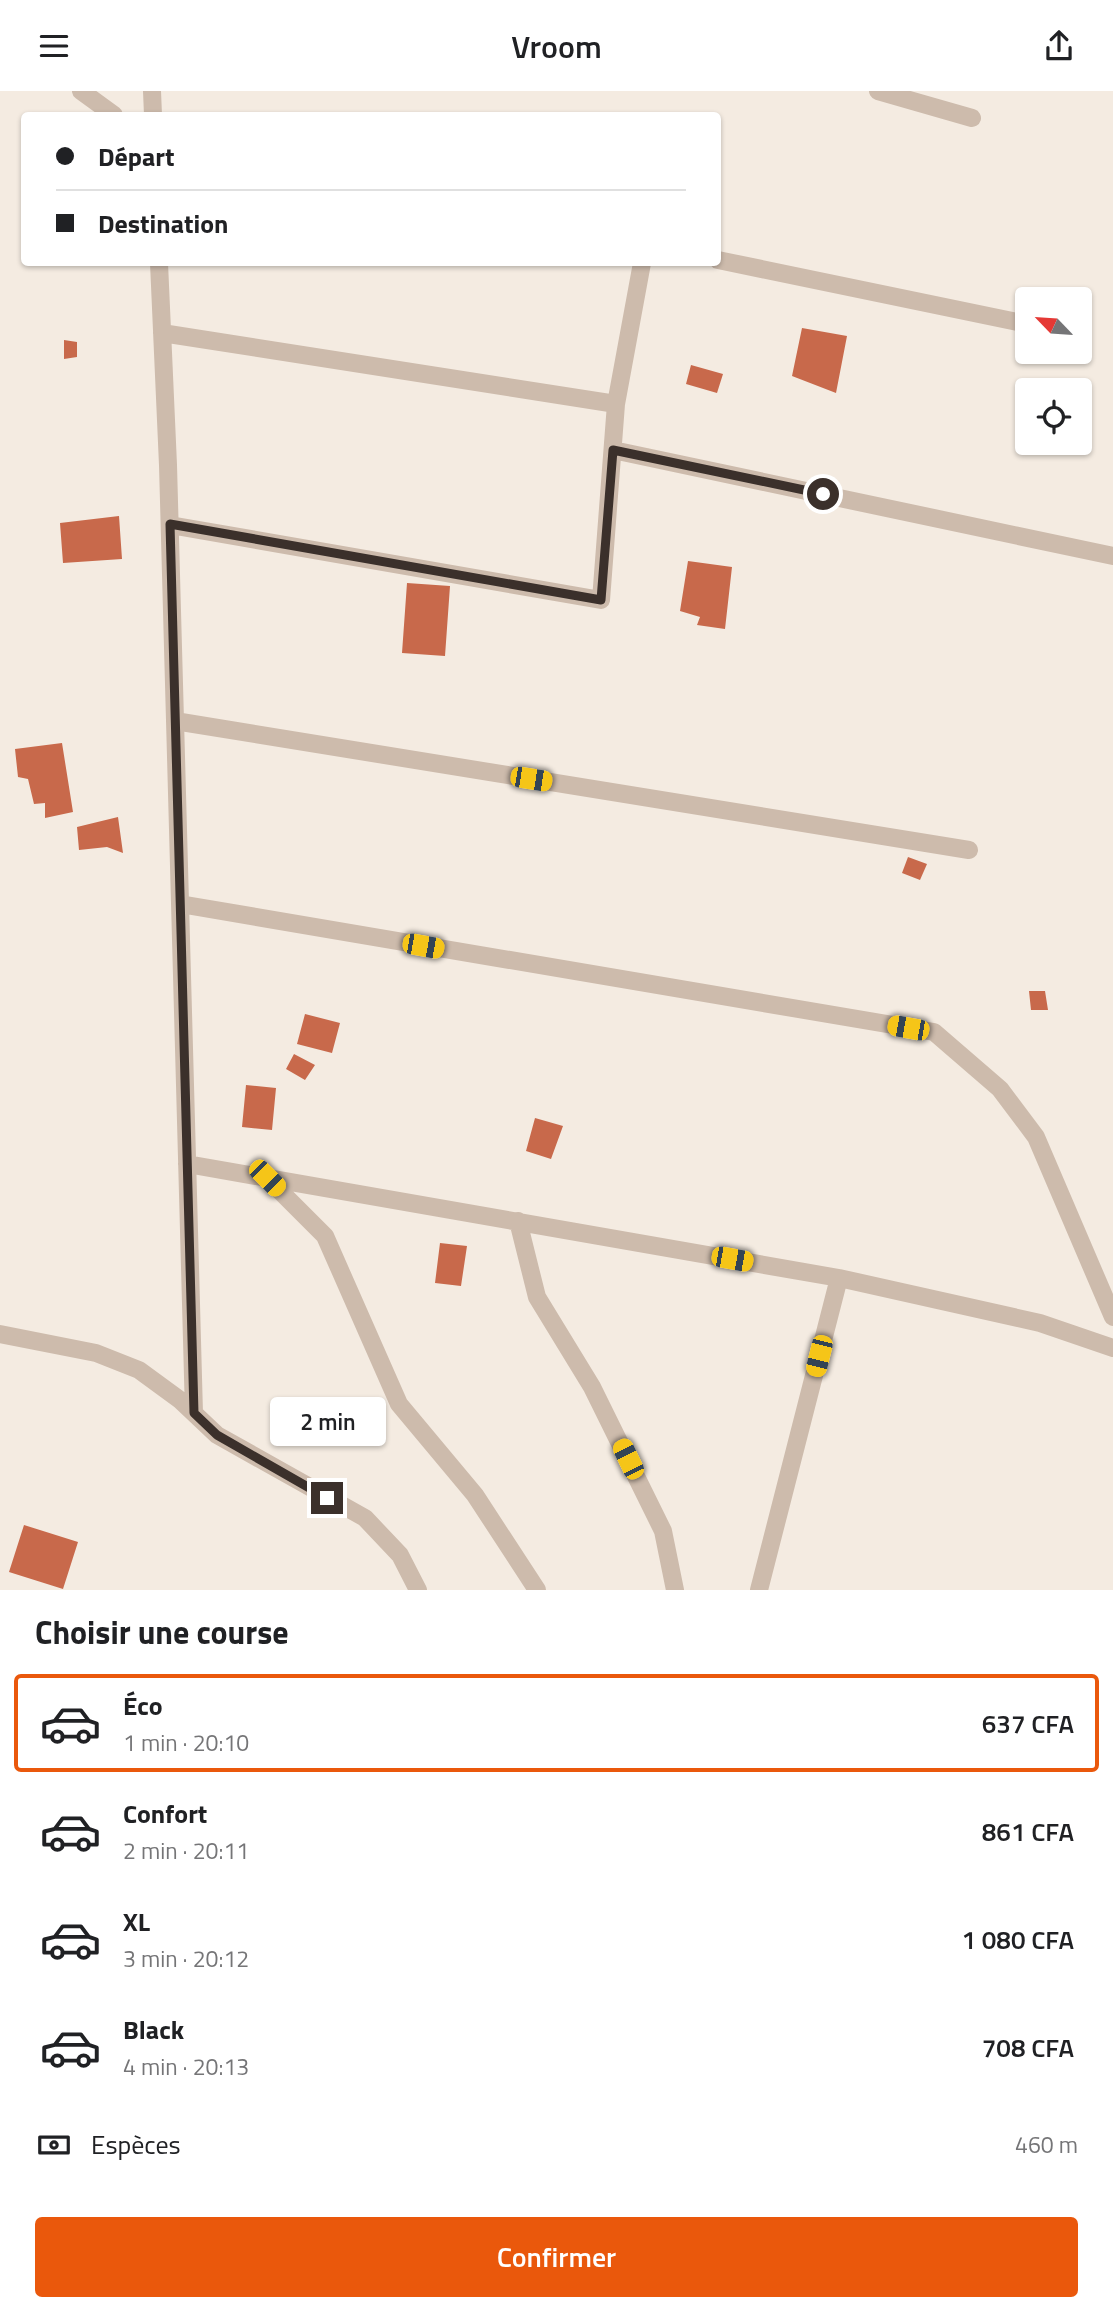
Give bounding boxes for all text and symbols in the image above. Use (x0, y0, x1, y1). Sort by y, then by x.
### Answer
text: Vroom (511, 22, 602, 70)
icon: menu (35, 27, 73, 65)
icon: share (1040, 27, 1078, 65)
text: Départ (98, 137, 174, 176)
text: Destination (98, 204, 228, 243)
north arrow (1015, 287, 1092, 364)
map controls (1015, 287, 1092, 455)
button: locate (1015, 378, 1092, 455)
route start (807, 478, 839, 510)
car (509, 765, 554, 793)
car (401, 932, 446, 960)
car (886, 1014, 931, 1042)
car (245, 1156, 290, 1200)
car (710, 1245, 755, 1273)
car (804, 1333, 835, 1379)
callout: 2 min (269, 1397, 385, 1445)
text: 2 min (300, 1404, 356, 1439)
car (610, 1436, 647, 1482)
route end (311, 1482, 343, 1514)
text: Choisir une course (35, 1608, 289, 1656)
text: Éco (123, 1686, 163, 1725)
icon: car (39, 1692, 102, 1755)
text: 637 CFA (982, 1704, 1074, 1743)
text: 1 min · 20:10 (123, 1725, 249, 1760)
text: Confort (123, 1794, 207, 1833)
icon: car (39, 1800, 102, 1863)
text: 861 CFA (982, 1812, 1074, 1851)
text: 2 min · 20:11 (123, 1833, 249, 1868)
text: XL (123, 1902, 150, 1941)
icon: car (39, 1908, 102, 1971)
text: 1 080 CFA (962, 1920, 1074, 1959)
text: 3 min · 20:12 (123, 1941, 249, 1976)
text: Black (123, 2010, 184, 2049)
icon: car (39, 2016, 102, 2079)
text: 708 CFA (982, 2028, 1074, 2067)
text: 4 min · 20:13 (123, 2049, 249, 2084)
text: Espèces (91, 2125, 181, 2164)
icon: cash (35, 2126, 73, 2164)
text: 460 m (1015, 2127, 1078, 2162)
button: Confirmer (35, 2217, 1078, 2297)

